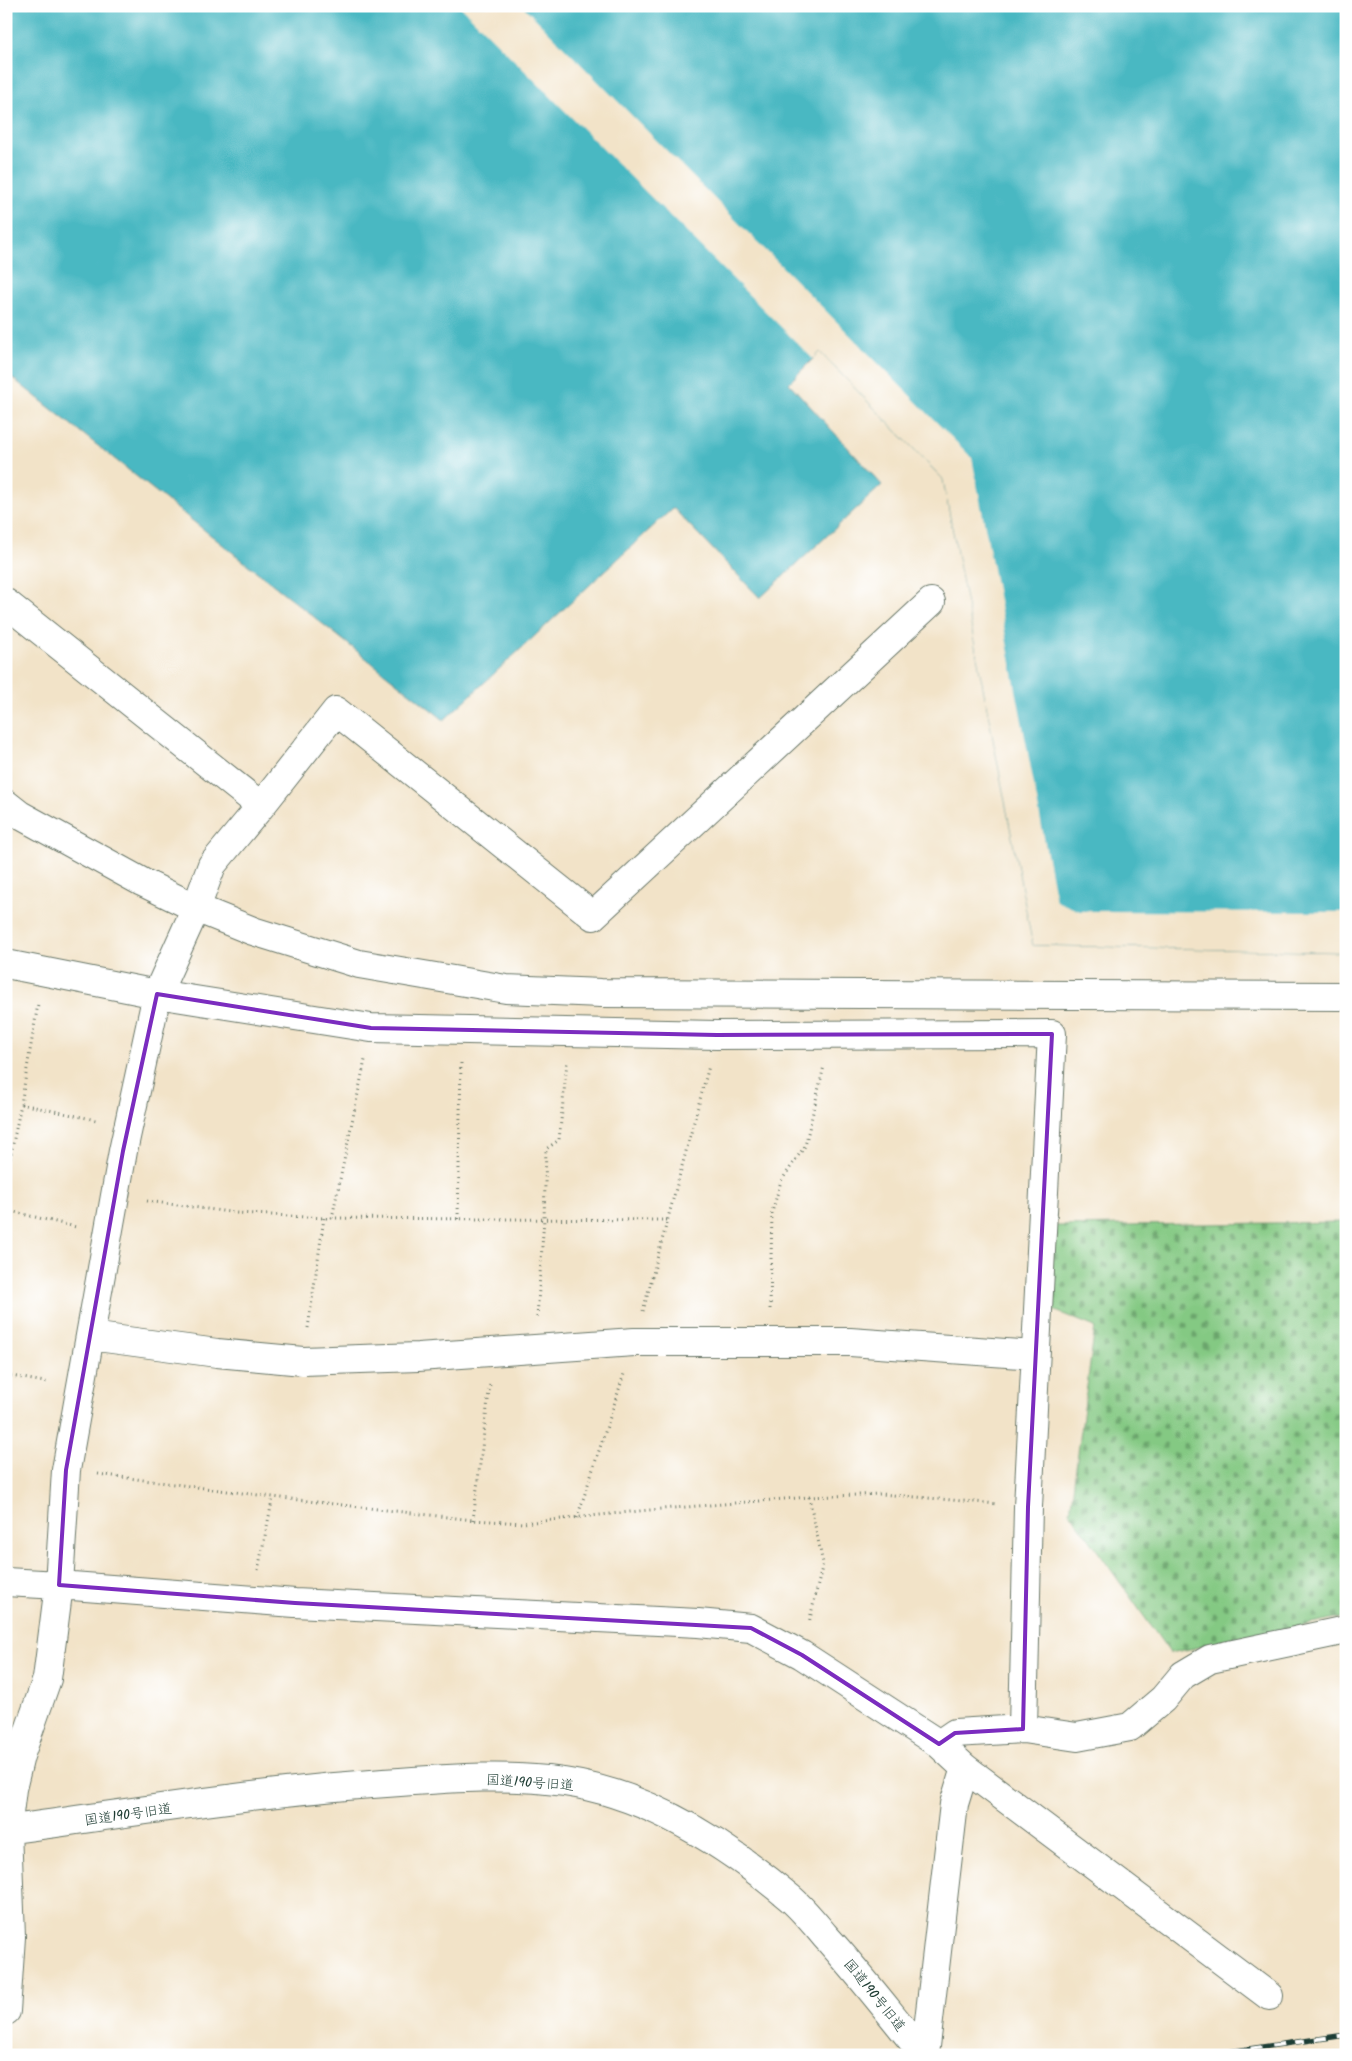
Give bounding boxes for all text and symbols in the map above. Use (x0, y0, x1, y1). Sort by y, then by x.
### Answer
street label: 国道190号旧道 (485, 1769, 575, 1797)
street label: 国道190号旧道 (83, 1798, 173, 1832)
street label: 国道190号旧道 (838, 1954, 911, 2037)

